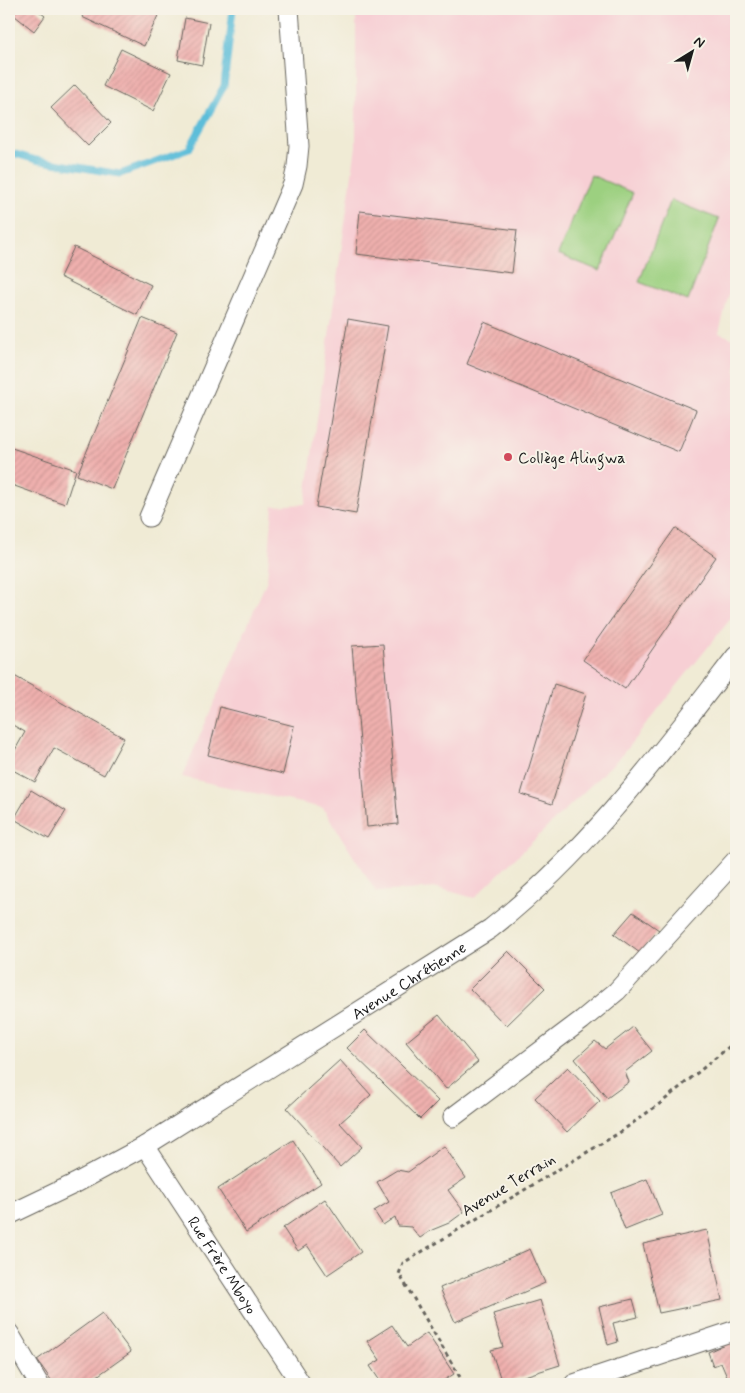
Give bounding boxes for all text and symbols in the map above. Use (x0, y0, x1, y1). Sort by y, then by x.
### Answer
north arrow (668, 28, 718, 78)
text: N (690, 32, 708, 52)
place label: Collège Alingwa (518, 448, 625, 470)
marker: Collège Alingwa (502, 451, 514, 463)
street label: Avenue Chrétienne (348, 938, 471, 1025)
street label: Avenue Terrain (458, 1149, 560, 1222)
street label: Rue Frère Mboyo (182, 1213, 261, 1318)

